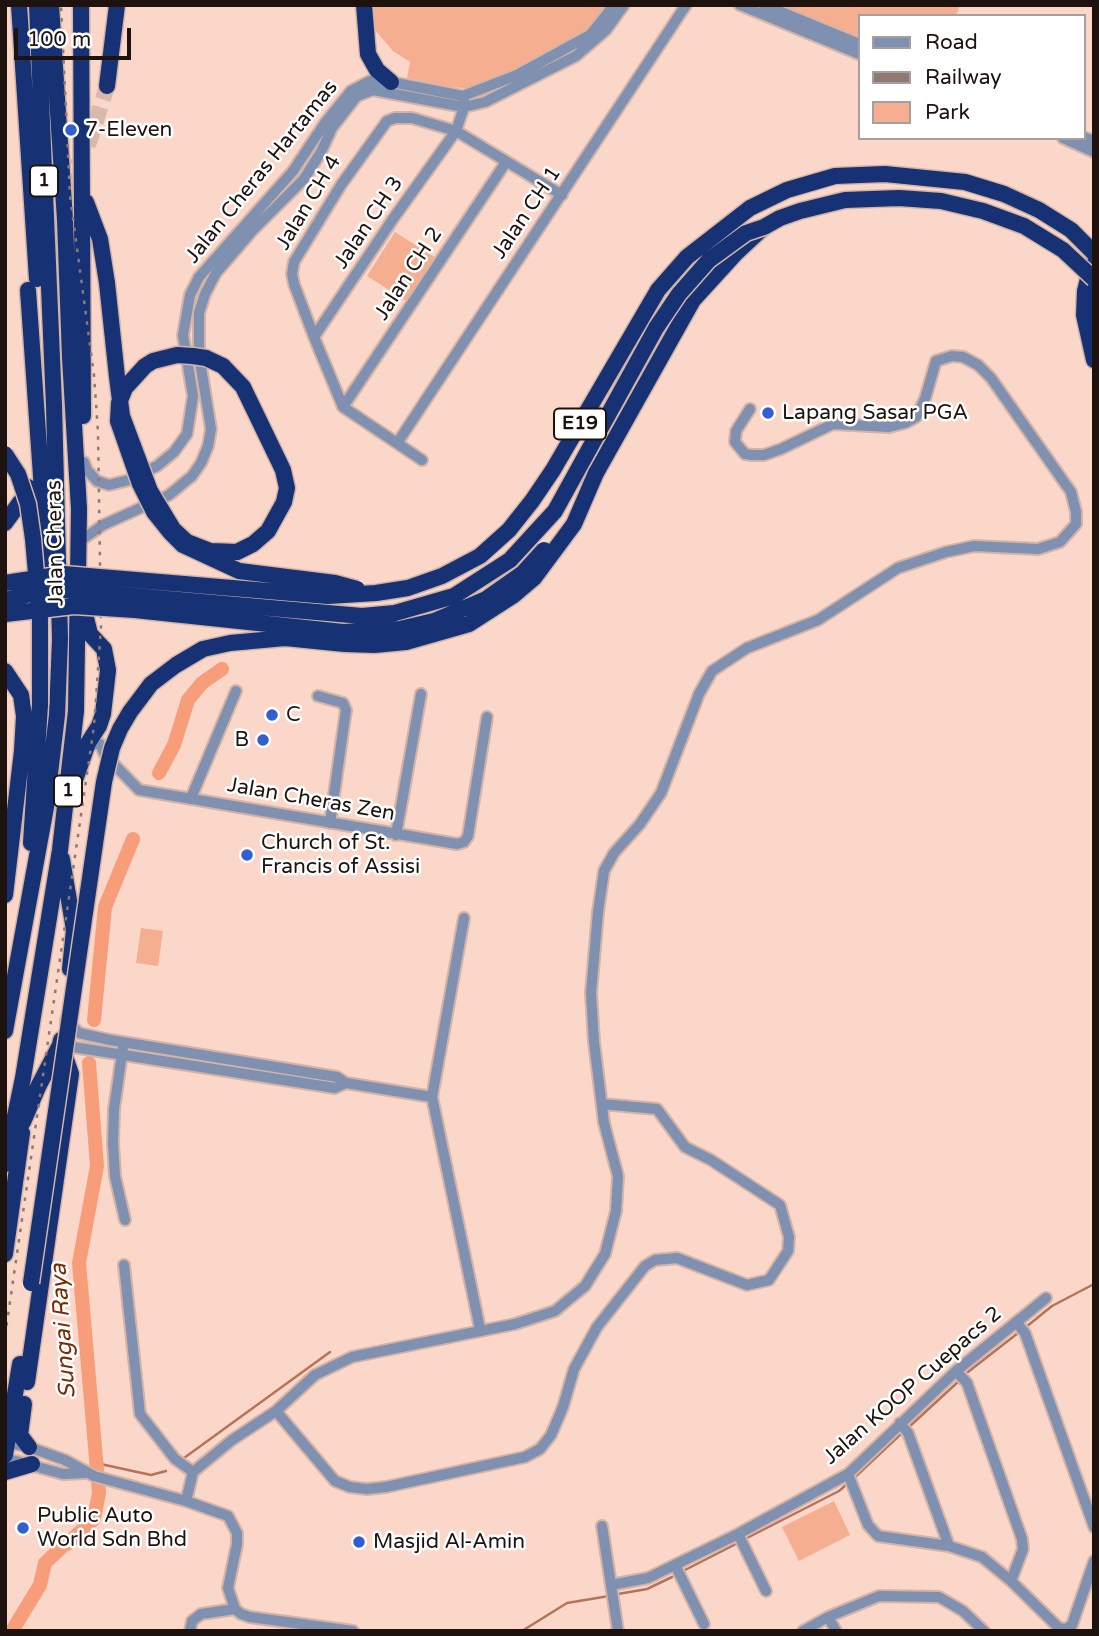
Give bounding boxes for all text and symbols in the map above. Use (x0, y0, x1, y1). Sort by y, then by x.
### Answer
scale bar (18, 14, 135, 58)
legend (858, 14, 1085, 140)
text: 100 m (27, 27, 91, 52)
text: Road (925, 30, 978, 55)
text: Railway (925, 65, 1002, 90)
street label: Jalan Cheras Hartamas (180, 75, 344, 269)
text: Park (925, 100, 970, 125)
place label: 7-Eleven (85, 117, 172, 143)
marker: 7-Eleven (63, 122, 79, 138)
street label: Jalan CH 4 (271, 151, 347, 255)
street label: Jalan CH 1 (487, 162, 567, 264)
road number: 1 (30, 166, 58, 196)
street label: Jalan CH 3 (329, 172, 409, 274)
street label: Jalan CH 2 (370, 223, 448, 325)
place label: Lapang Sasar PGA (782, 400, 968, 426)
marker: Lapang Sasar PGA (760, 405, 776, 421)
road number: E19 (554, 408, 606, 440)
street label: Jalan Cheras (42, 480, 70, 606)
place label: C (286, 702, 301, 728)
marker: C (264, 707, 280, 723)
place label: B (234, 727, 249, 753)
marker: B (255, 732, 271, 748)
street label: Jalan Cheras Zen (225, 773, 397, 827)
road number: 1 (54, 776, 82, 806)
place label: Church of St. Francis of Assisi (261, 830, 420, 880)
marker: Church of St. Francis of Assisi (239, 847, 255, 863)
water label: Sungai Raya (46, 1263, 82, 1399)
street label: Jalan KOOP Cuepacs 2 (819, 1302, 1007, 1470)
place label: Public Auto World Sdn Bhd (37, 1503, 187, 1553)
marker: Public Auto World Sdn Bhd (15, 1520, 31, 1536)
place label: Masjid Al-Amin (373, 1529, 525, 1555)
marker: Masjid Al-Amin (351, 1534, 367, 1550)

